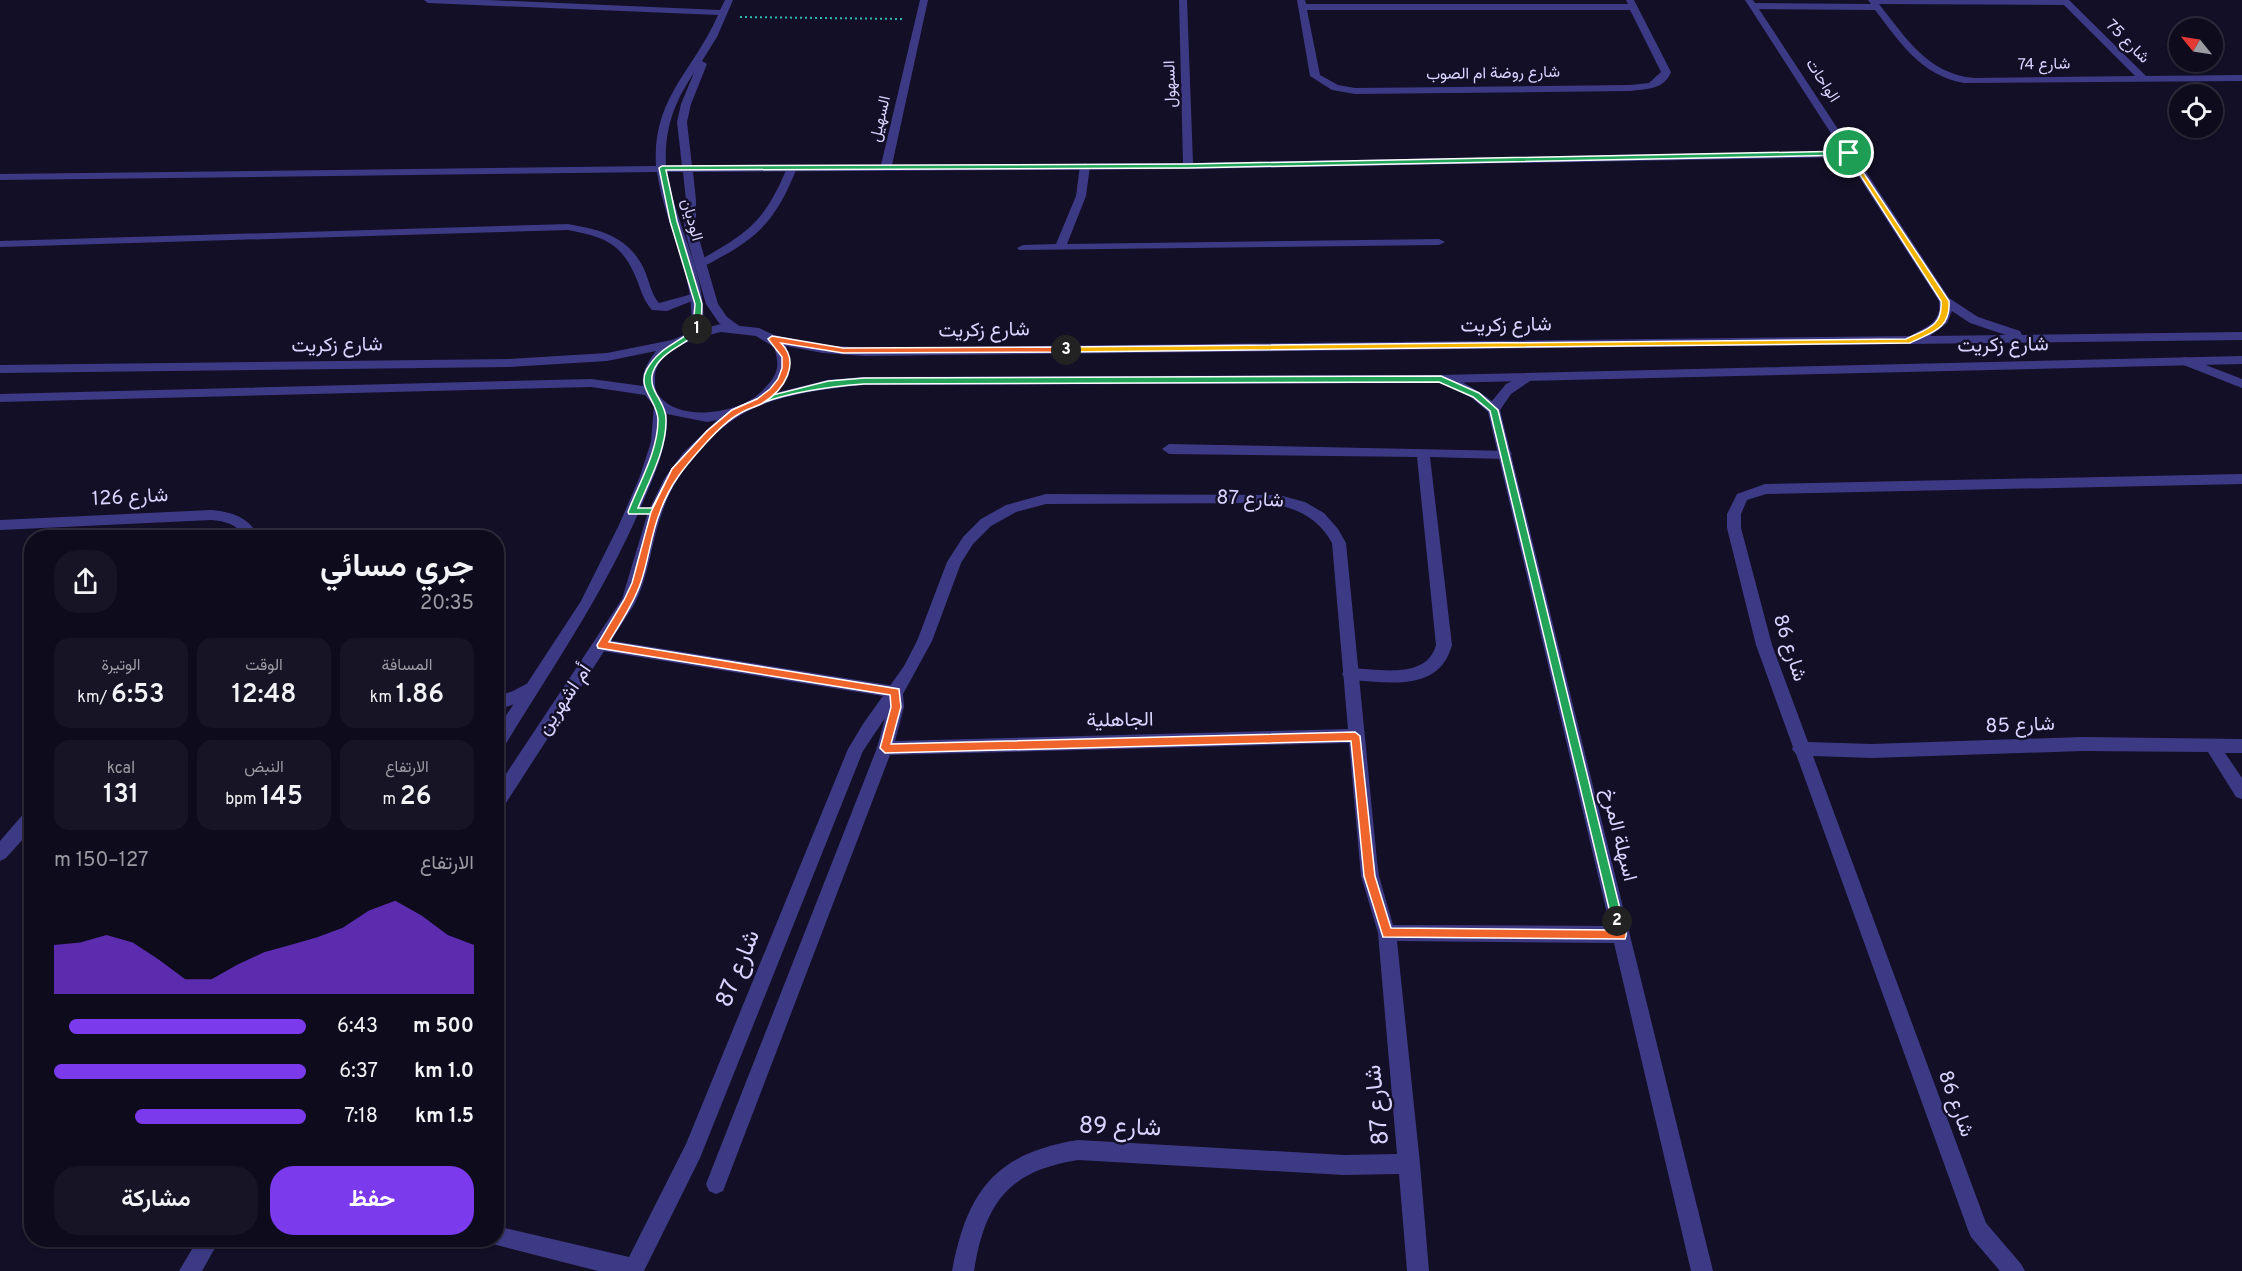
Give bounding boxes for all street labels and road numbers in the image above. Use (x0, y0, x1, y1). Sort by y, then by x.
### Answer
street label: شارع 75 (2101, 16, 2153, 68)
street label: الواحات (1801, 55, 1843, 107)
street label: شارع 74 (2018, 55, 2070, 75)
street label: السهول (1160, 60, 1182, 108)
street label: شارع روضة ام الصوب (1426, 63, 1560, 85)
street label: السهيل (866, 94, 896, 144)
street label: الوديان (675, 197, 707, 243)
street label: شارع زكريت (1460, 312, 1552, 340)
street label: شارع زكريت (938, 317, 1030, 345)
street label: شارع زكريت (291, 332, 383, 360)
street label: شارع زكريت (1957, 332, 2049, 360)
street label: شارع 126 (91, 483, 169, 513)
street label: شارع 87 (1216, 485, 1284, 515)
street label: شارع 86 (1766, 611, 1812, 685)
street label: أم اشهرين (532, 659, 599, 741)
street label: الجاهلية (1086, 707, 1154, 735)
street label: شارع 85 (1985, 712, 2055, 740)
street label: اسهلة المرخ (1594, 786, 1642, 884)
street label: شارع 87 (710, 926, 768, 1012)
street label: شارع 87 (1359, 1063, 1397, 1147)
street label: شارع 86 (1931, 1067, 1979, 1141)
street label: شارع 89 (1078, 1112, 1162, 1144)

